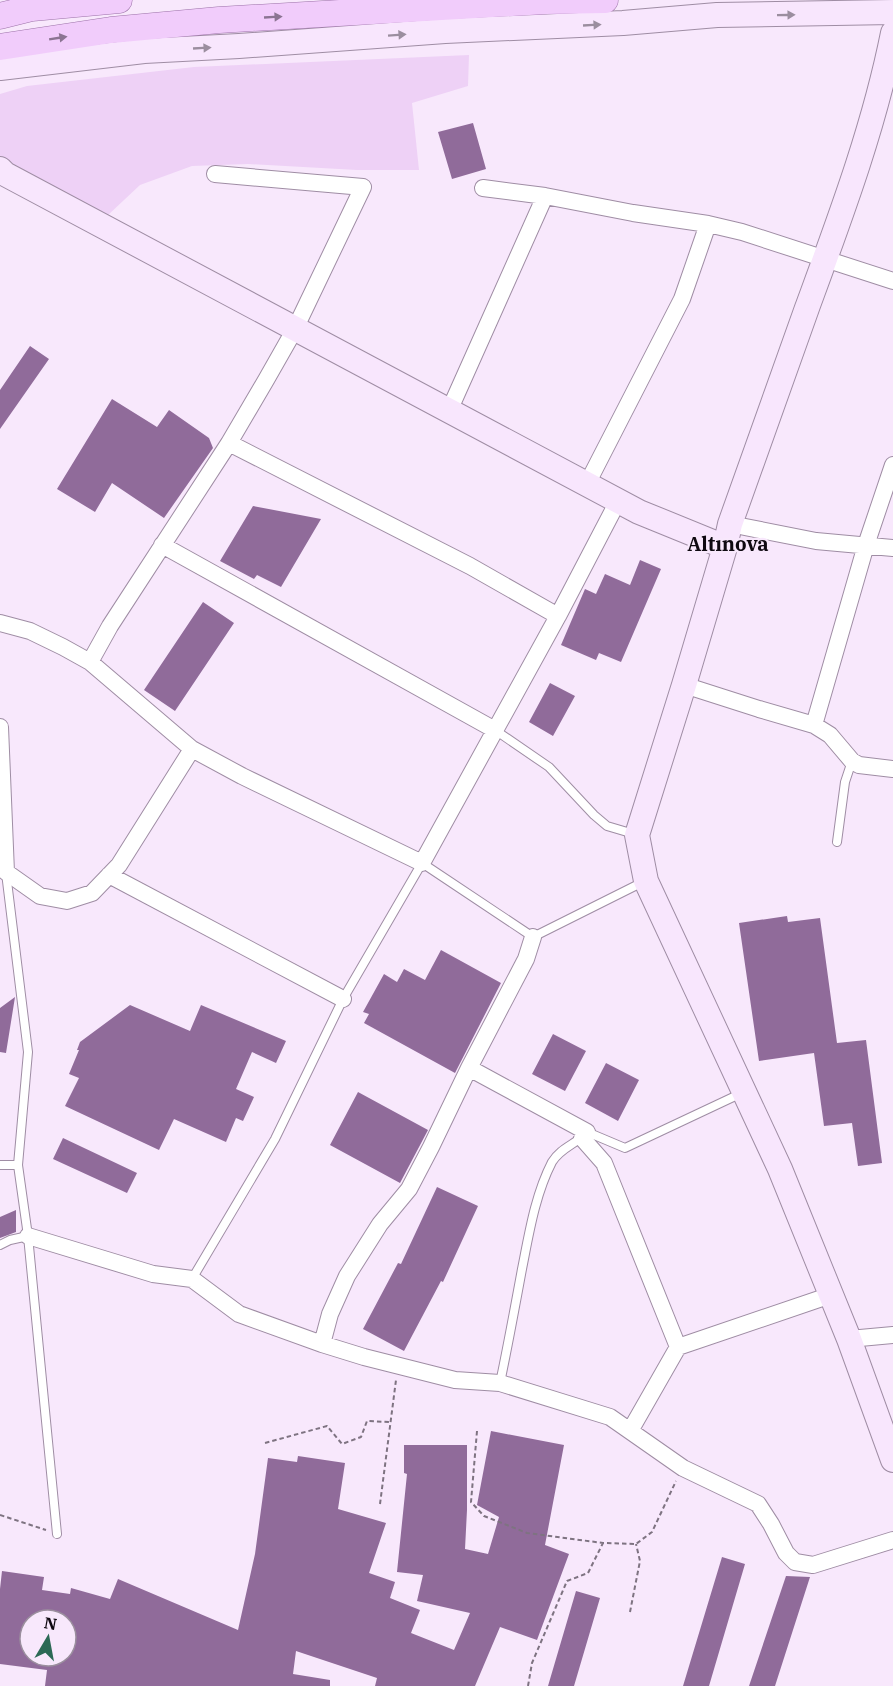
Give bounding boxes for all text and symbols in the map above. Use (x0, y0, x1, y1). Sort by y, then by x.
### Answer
one-way arrow (777, 10, 796, 20)
one-way arrow (263, 12, 282, 21)
one-way arrow (582, 20, 601, 29)
one-way arrow (387, 30, 406, 39)
one-way arrow (48, 34, 67, 43)
one-way arrow (193, 43, 212, 52)
district label: Altınova (687, 530, 769, 557)
north arrow (18, 1608, 78, 1668)
text: N (43, 1612, 59, 1634)

